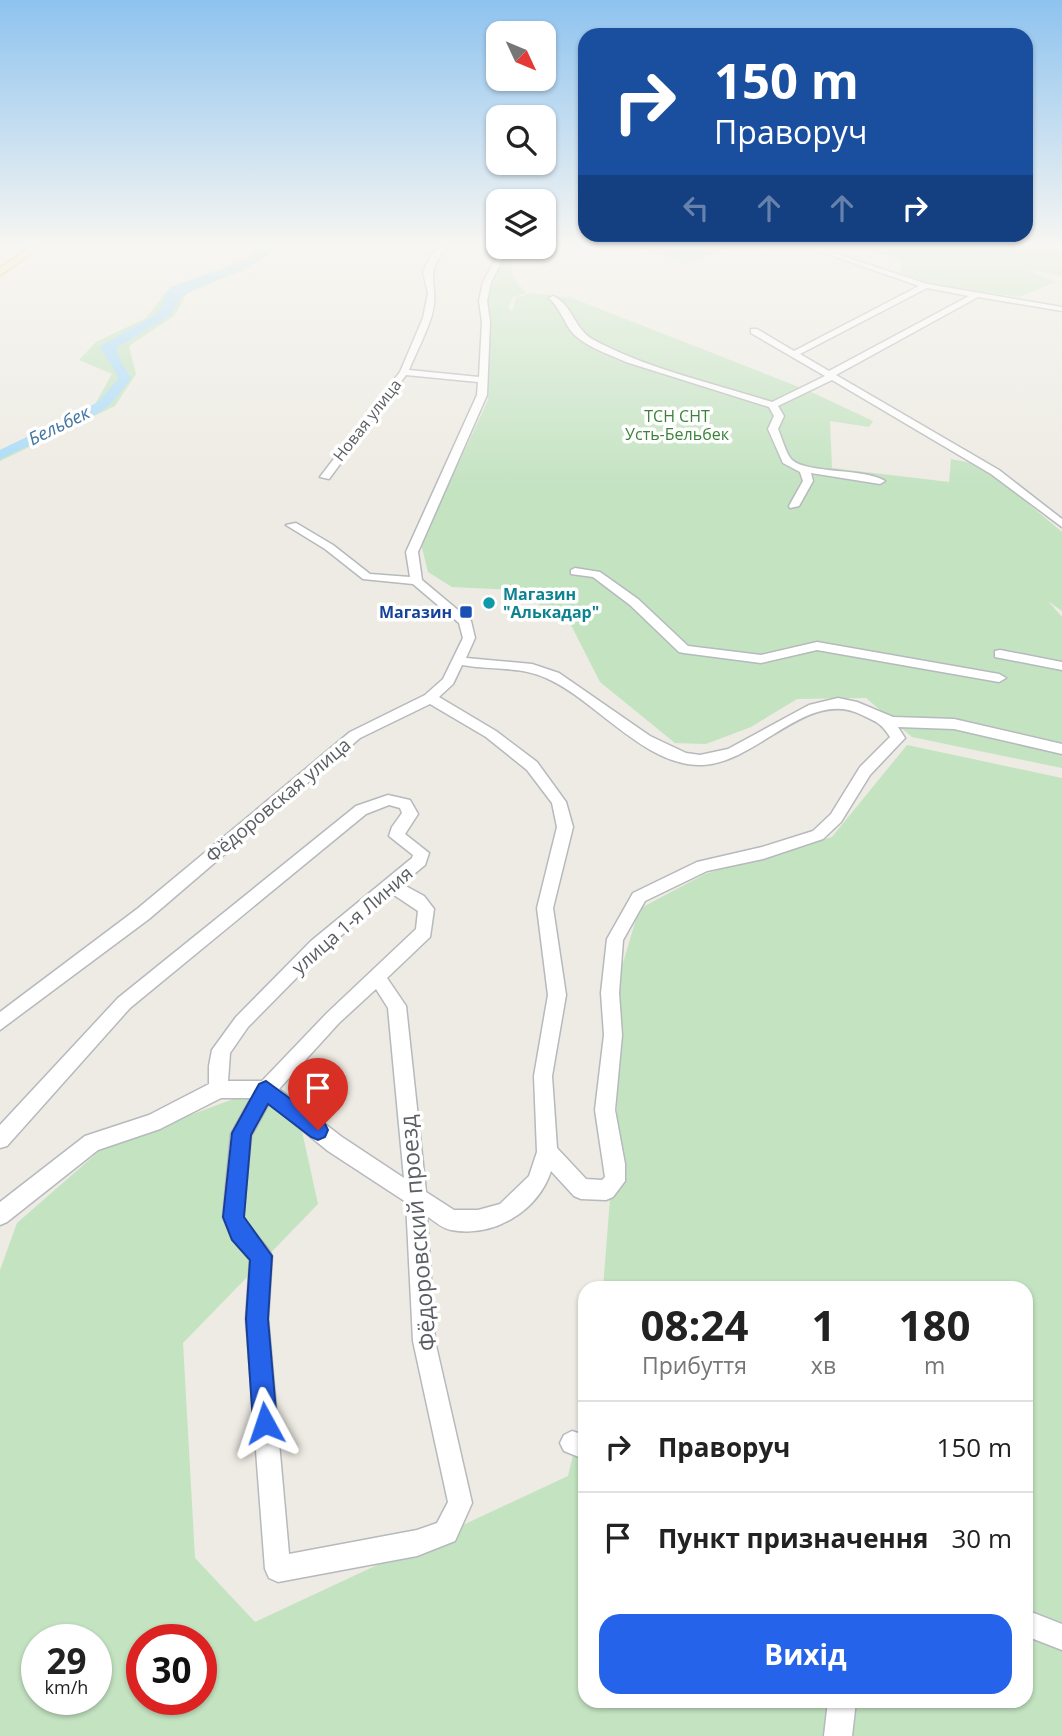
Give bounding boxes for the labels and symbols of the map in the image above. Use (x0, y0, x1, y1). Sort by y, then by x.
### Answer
north arrow (486, 21, 556, 91)
street label: Новая улица (328, 374, 406, 466)
water label: Бельбек (24, 399, 95, 450)
park label: ТСН СНТ Усть-Бельбек (625, 405, 730, 445)
place label: Магазин "Алькадар" (503, 583, 599, 623)
marker: Магазин "Алькадар" (481, 595, 497, 611)
place label: Магазин (379, 601, 452, 623)
marker: Магазин (458, 604, 474, 620)
street label: Фёдоровская улица (200, 732, 356, 868)
street label: улица 1-я Линия (286, 860, 418, 980)
pin (288, 1058, 348, 1130)
street label: Фёдоровский проезд (391, 1114, 443, 1353)
position arrow (228, 1386, 302, 1460)
speed limit sign: 30 (126, 1624, 217, 1715)

